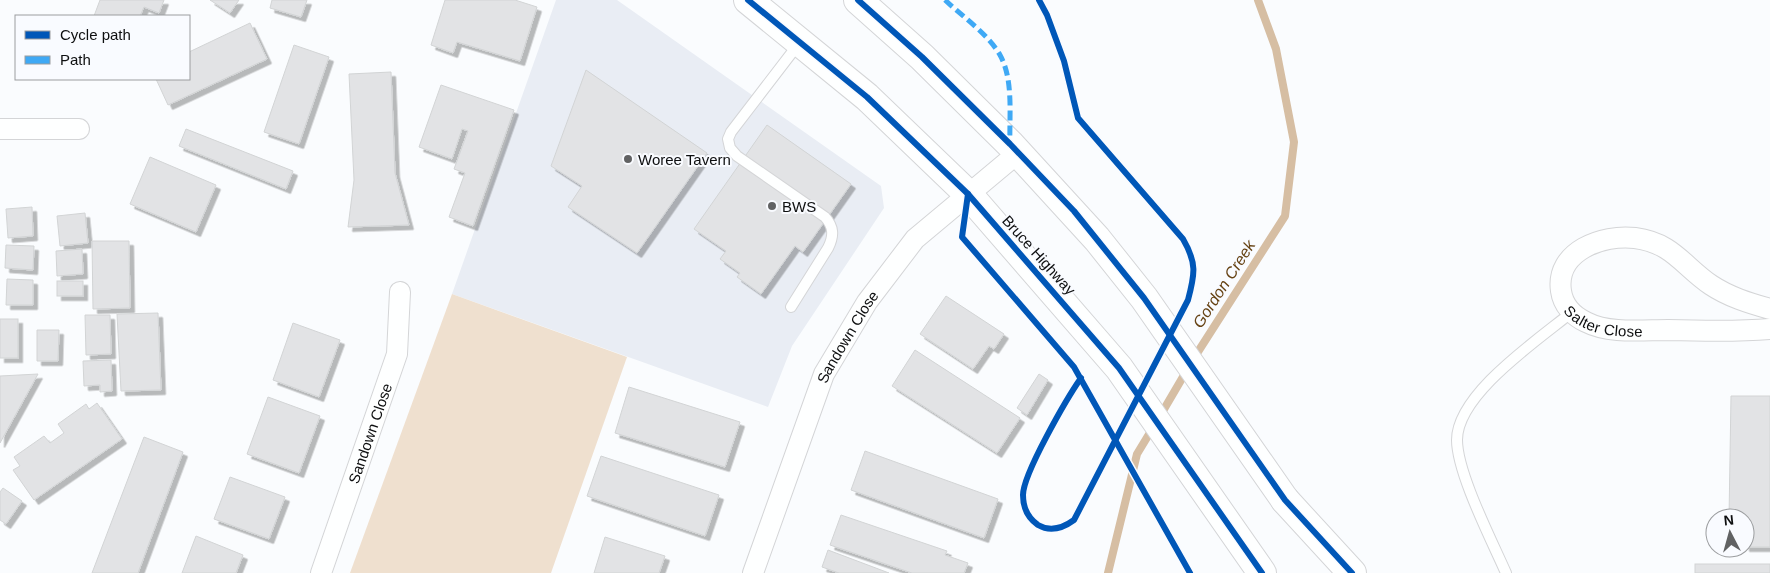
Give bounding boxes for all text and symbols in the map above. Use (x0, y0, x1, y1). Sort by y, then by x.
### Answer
legend (15, 15, 190, 80)
text: Cycle path (60, 26, 131, 43)
text: Path (60, 51, 91, 68)
place label: Woree Tavern (638, 151, 731, 168)
marker: Woree Tavern (622, 153, 634, 165)
place label: BWS (782, 198, 816, 215)
marker: BWS (766, 200, 778, 212)
street label: Bruce Highway (999, 212, 1079, 299)
water label: Gordon Creek (1190, 236, 1259, 331)
street label: Sandown Close (813, 287, 881, 385)
street label: Salter Close (1561, 301, 1643, 339)
street label: Sandown Close (344, 381, 395, 486)
north arrow (1705, 508, 1755, 558)
text: N (1723, 512, 1735, 529)

